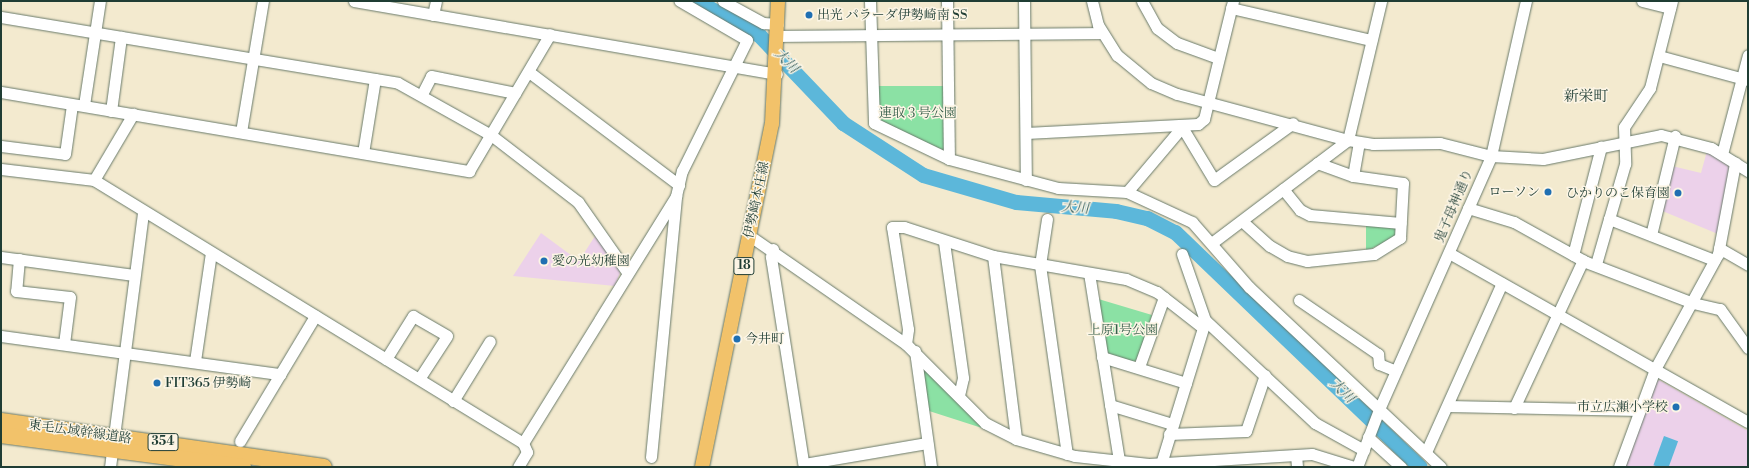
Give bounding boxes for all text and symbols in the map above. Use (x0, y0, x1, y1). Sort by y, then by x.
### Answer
place label: 出光 パラーダ伊勢崎南 SS (817, 7, 967, 23)
marker: 出光 パラーダ伊勢崎南 SS (804, 10, 814, 20)
water label: 大川 (770, 45, 802, 77)
district label: 新栄町 (1564, 88, 1608, 106)
park label: 連取３号公園 (879, 105, 957, 121)
street label: 伊勢崎本庄線 (741, 160, 773, 240)
street label: 鬼子母神通り (1432, 167, 1476, 245)
place label: ローソン (1488, 184, 1540, 200)
place label: ひかりのこ保育園 (1566, 185, 1670, 201)
marker: ローソン (1543, 187, 1553, 197)
marker: ひかりのこ保育園 (1673, 188, 1683, 198)
water label: 大川 (1060, 199, 1090, 217)
place label: 愛の光幼稚園 (552, 253, 630, 269)
marker: 愛の光幼稚園 (539, 256, 549, 266)
road number: 18 (733, 256, 755, 276)
park label: 上原1号公園 (1088, 322, 1158, 338)
place label: 今井町 (745, 331, 784, 347)
marker: 今井町 (732, 334, 742, 344)
place label: FIT365 伊勢崎 (165, 375, 252, 391)
water label: 大川 (1326, 375, 1358, 407)
marker: FIT365 伊勢崎 (152, 378, 162, 388)
place label: 市立広瀬小学校 (1577, 399, 1668, 415)
marker: 市立広瀬小学校 (1671, 402, 1681, 412)
street label: 東毛広域幹線道路 (27, 417, 133, 447)
road number: 354 (147, 432, 179, 452)

